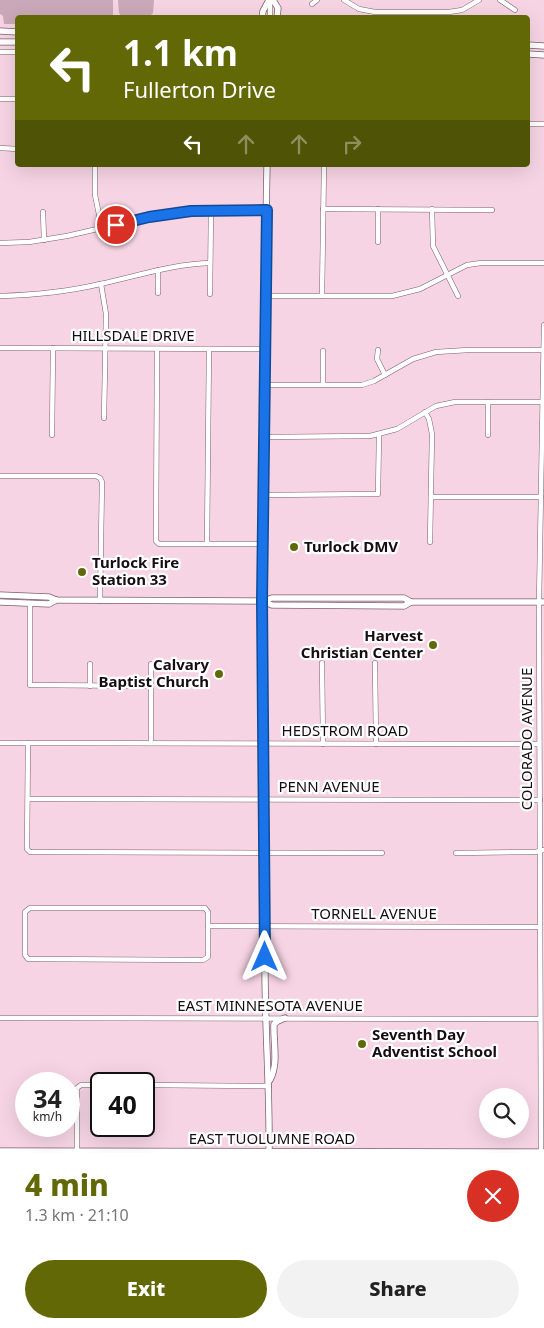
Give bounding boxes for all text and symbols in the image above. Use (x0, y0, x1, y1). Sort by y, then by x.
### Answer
text: 1.1 km (123, 29, 238, 76)
icon: left (40, 35, 105, 100)
text: Fullerton Drive (123, 74, 276, 104)
icon: left (179, 130, 207, 158)
icon: ahead (232, 130, 260, 158)
icon: ahead (285, 130, 313, 158)
icon: right (338, 130, 366, 158)
pin (95, 204, 137, 246)
icon: arrive (102, 211, 130, 239)
street label: HILLSDALE DRIVE (71, 325, 195, 345)
place label: Turlock DMV (304, 536, 398, 556)
marker: Turlock DMV (288, 541, 300, 553)
place label: Turlock Fire Station 33 (92, 552, 179, 589)
marker: Turlock Fire Station 33 (76, 566, 88, 578)
place label: Harvest Christian Center (301, 625, 423, 662)
marker: Harvest Christian Center (427, 639, 439, 651)
place label: Calvary Baptist Church (99, 654, 209, 691)
marker: Calvary Baptist Church (213, 668, 225, 680)
street label: COLORADO AVENUE (516, 668, 536, 810)
street label: HEDSTROM ROAD (282, 720, 408, 740)
street label: PENN AVENUE (278, 776, 380, 796)
street label: TORNELL AVENUE (311, 903, 437, 923)
position arrow (238, 930, 290, 982)
street label: EAST MINNESOTA AVENUE (177, 995, 363, 1015)
place label: Seventh Day Adventist School (372, 1024, 497, 1061)
marker: Seventh Day Adventist School (356, 1038, 368, 1050)
speed limit sign: 40 (90, 1072, 155, 1137)
text: 34 (33, 1081, 62, 1115)
map controls (479, 1088, 529, 1138)
button: search (479, 1088, 529, 1138)
text: km/h (33, 1108, 62, 1125)
street label: EAST TUOLUMNE ROAD (189, 1128, 355, 1148)
text: 4 min (25, 1164, 109, 1205)
button: close (467, 1170, 519, 1222)
text: 1.3 km · 21:10 (25, 1204, 129, 1226)
button: Exit (25, 1260, 267, 1318)
button: Share (277, 1260, 519, 1318)

